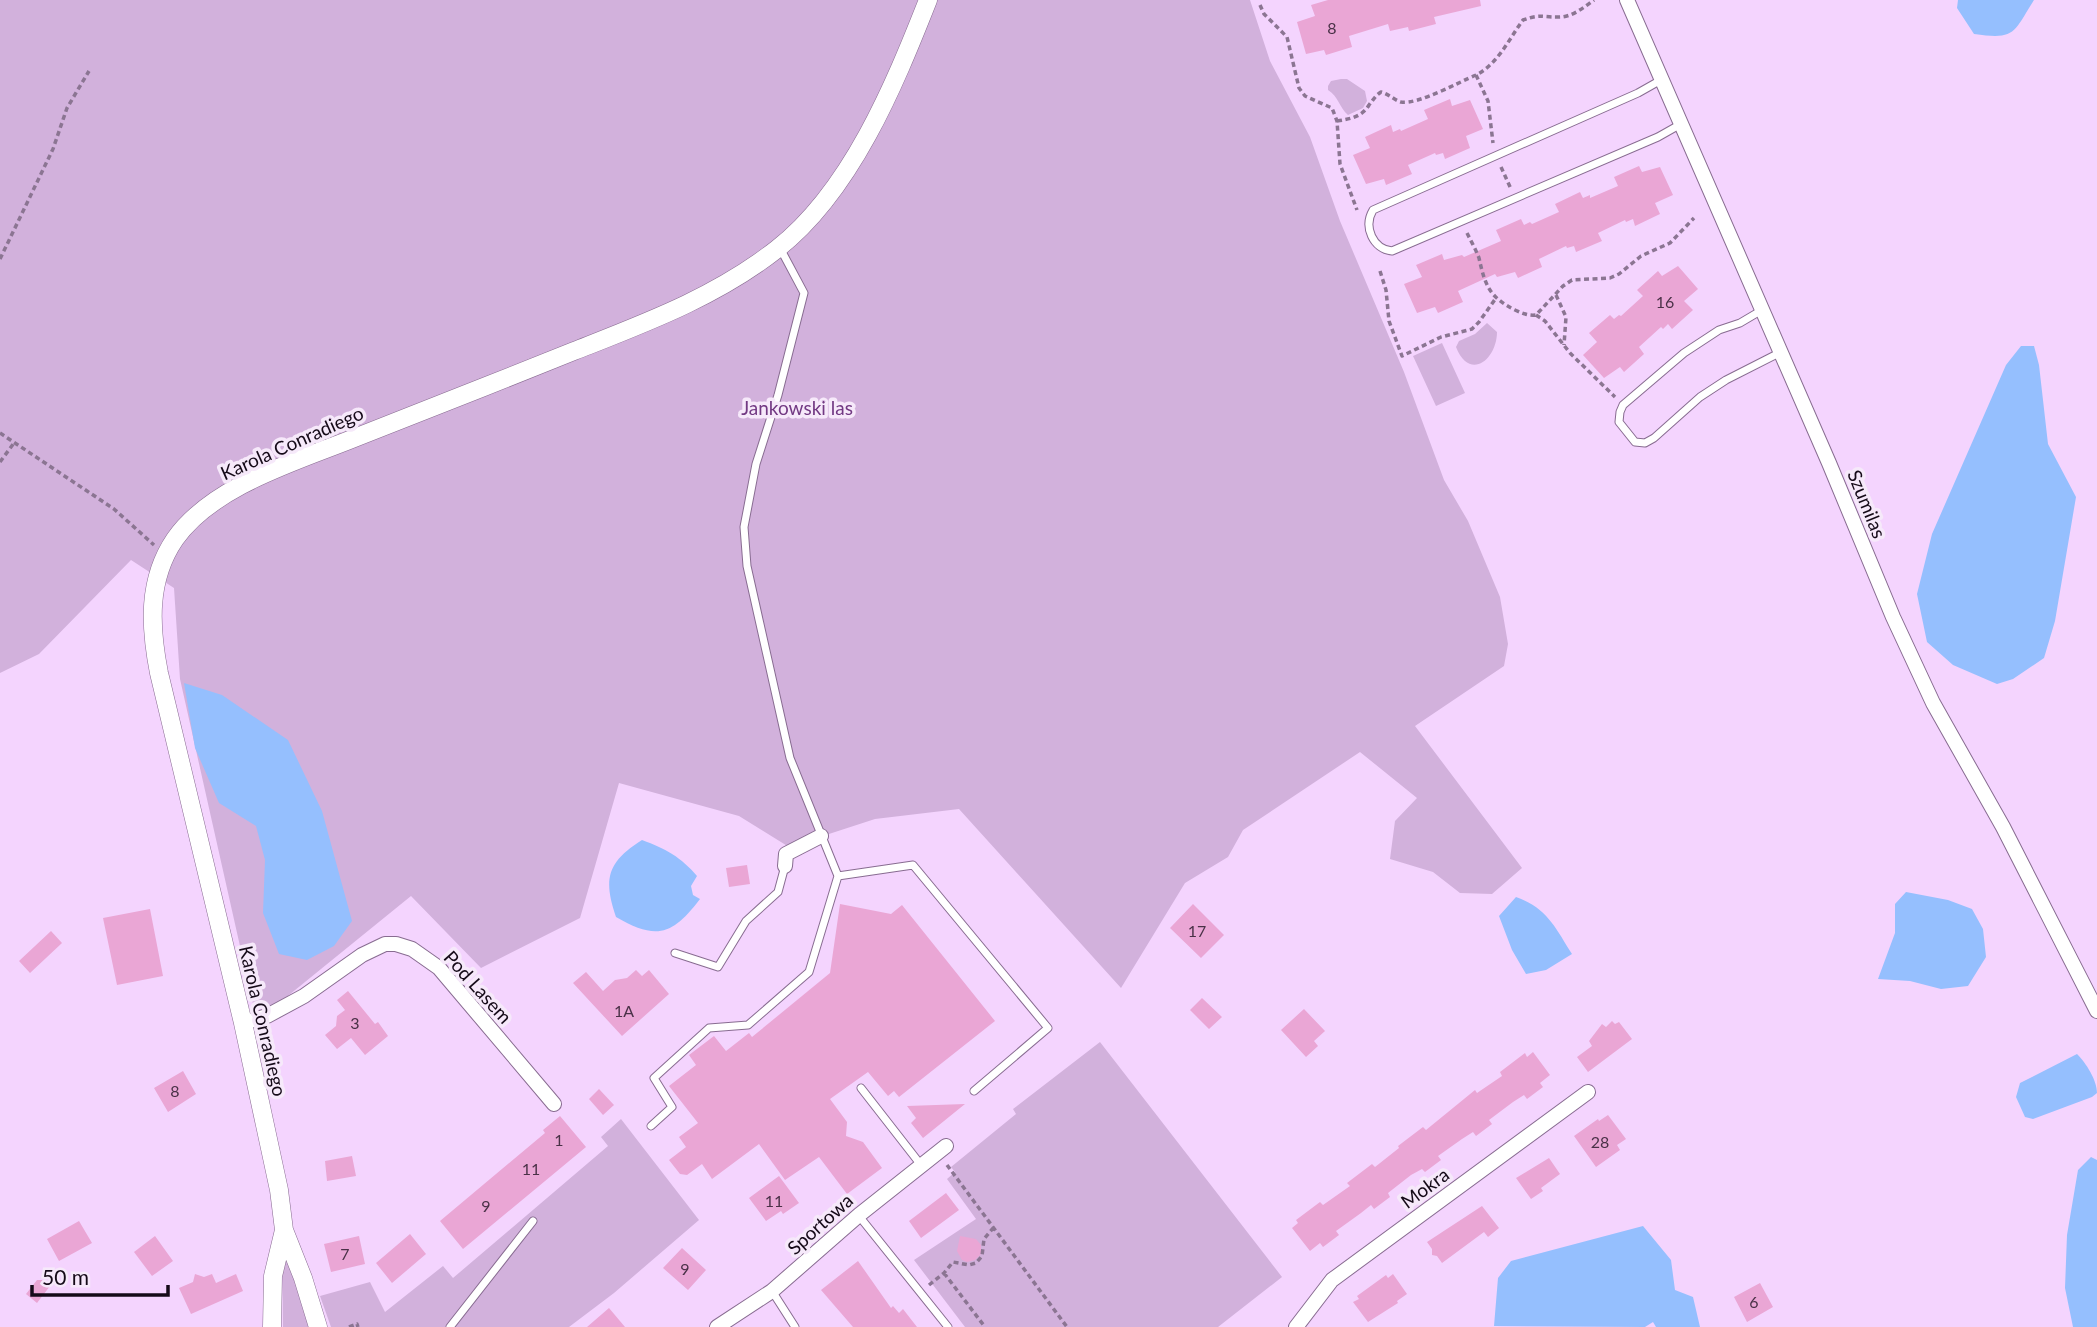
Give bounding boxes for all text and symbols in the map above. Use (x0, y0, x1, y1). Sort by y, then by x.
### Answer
house number: 8 (1327, 18, 1337, 37)
house number: 16 (1656, 292, 1674, 311)
park label: Jankowski las (741, 396, 853, 419)
street label: Karola Conradiego (217, 401, 367, 484)
street label: Szumilas (1843, 466, 1892, 541)
house number: 17 (1188, 921, 1206, 940)
street label: Karola Conradiego (235, 943, 292, 1098)
street label: Pod Lasem (440, 945, 517, 1028)
house number: 1A (614, 1001, 634, 1020)
house number: 3 (350, 1013, 360, 1032)
house number: 8 (170, 1081, 180, 1100)
house number: 1 (554, 1130, 564, 1149)
house number: 28 (1591, 1132, 1609, 1151)
house number: 11 (522, 1159, 540, 1178)
street label: Mokra (1396, 1162, 1453, 1213)
street label: Sportowa (782, 1188, 857, 1259)
house number: 11 (765, 1191, 783, 1210)
house number: 9 (481, 1196, 491, 1215)
house number: 7 (340, 1244, 350, 1263)
scale bar (32, 1254, 168, 1298)
house number: 9 (680, 1259, 690, 1278)
text: 50 m (42, 1264, 89, 1289)
house number: 6 (1749, 1292, 1759, 1311)

